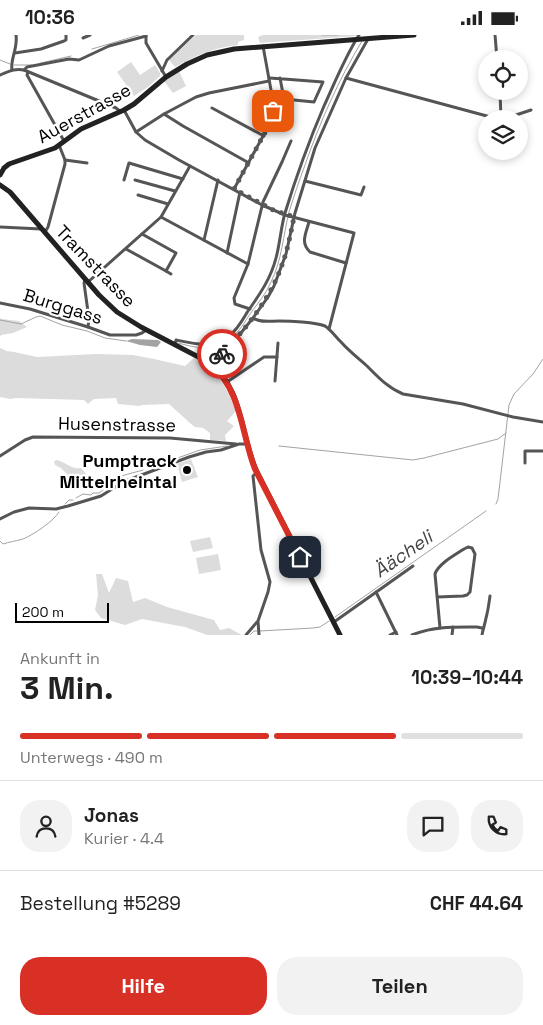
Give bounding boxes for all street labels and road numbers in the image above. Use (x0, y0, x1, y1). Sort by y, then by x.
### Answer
street label: Auerstrasse (33, 78, 135, 148)
street label: Tramstrasse (51, 220, 141, 312)
street label: Burggass (21, 283, 105, 329)
street label: Husenstrasse (58, 411, 176, 437)

